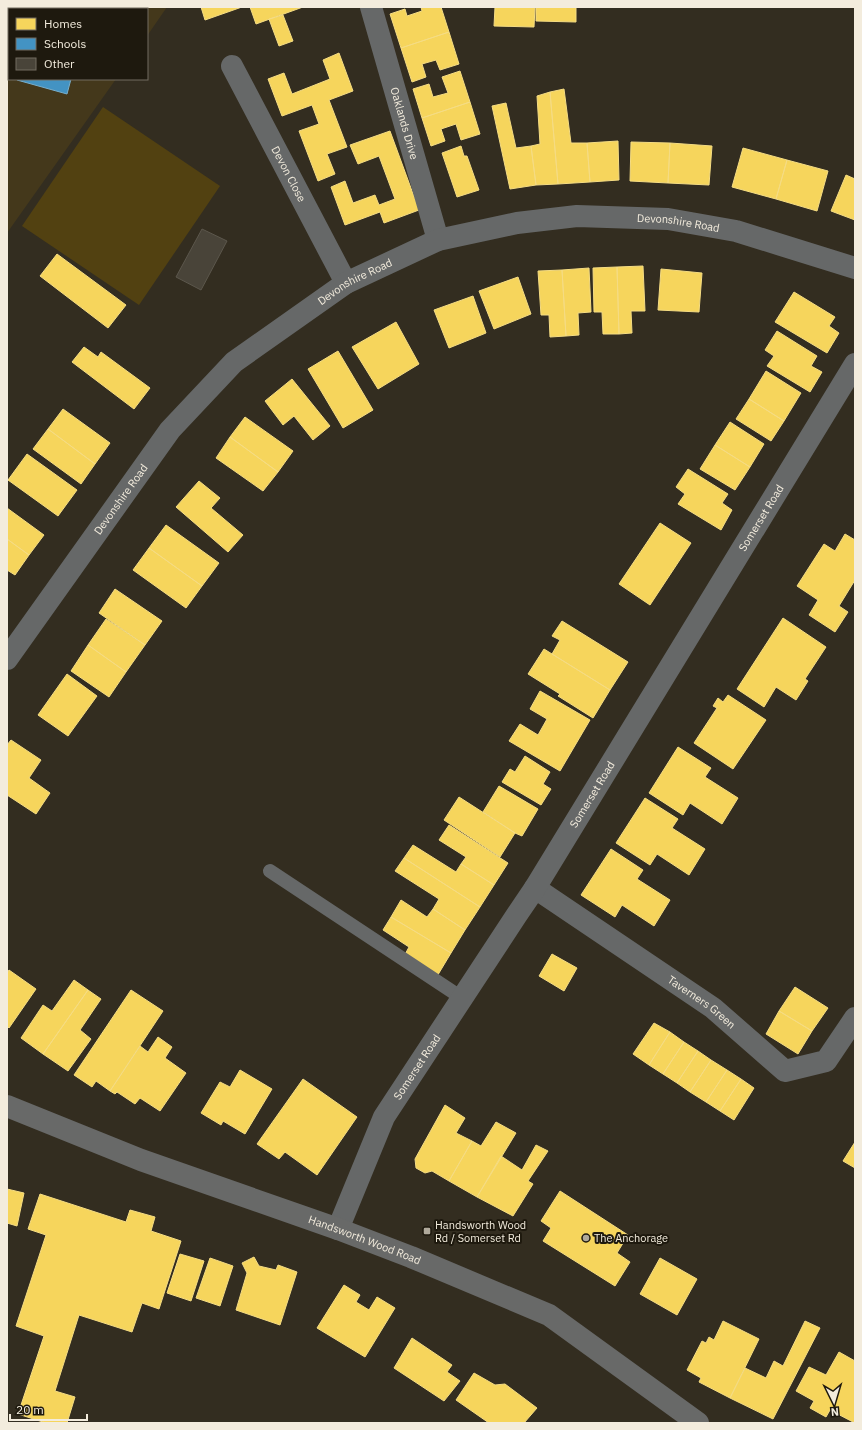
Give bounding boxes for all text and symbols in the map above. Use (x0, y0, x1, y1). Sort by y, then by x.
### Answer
legend (8, 8, 148, 80)
text: Homes (44, 16, 82, 31)
text: Schools (44, 36, 87, 51)
text: Other (44, 56, 75, 71)
street label: Oaklands Drive (387, 86, 421, 161)
street label: Devon Close (268, 144, 309, 204)
street label: Devonshire Road (637, 211, 721, 235)
street label: Devonshire Road (315, 255, 394, 308)
street label: Devonshire Road (91, 461, 151, 537)
street label: Somerset Road (735, 482, 787, 554)
street label: Somerset Road (566, 759, 618, 830)
street label: Taverners Green (665, 972, 739, 1032)
street label: Somerset Road (390, 1032, 443, 1102)
street label: Handsworth Wood Road (307, 1212, 423, 1267)
place label: Handsworth Wood Rd / Somerset Rd (435, 1218, 526, 1245)
marker: Handsworth Wood Rd / Somerset Rd (422, 1226, 432, 1236)
place label: The Anchorage (594, 1231, 668, 1245)
marker: The Anchorage (581, 1233, 591, 1243)
north arrow (814, 1382, 854, 1422)
scale bar (10, 1396, 87, 1422)
text: 20 m (16, 1402, 44, 1417)
text: N (830, 1405, 839, 1419)

